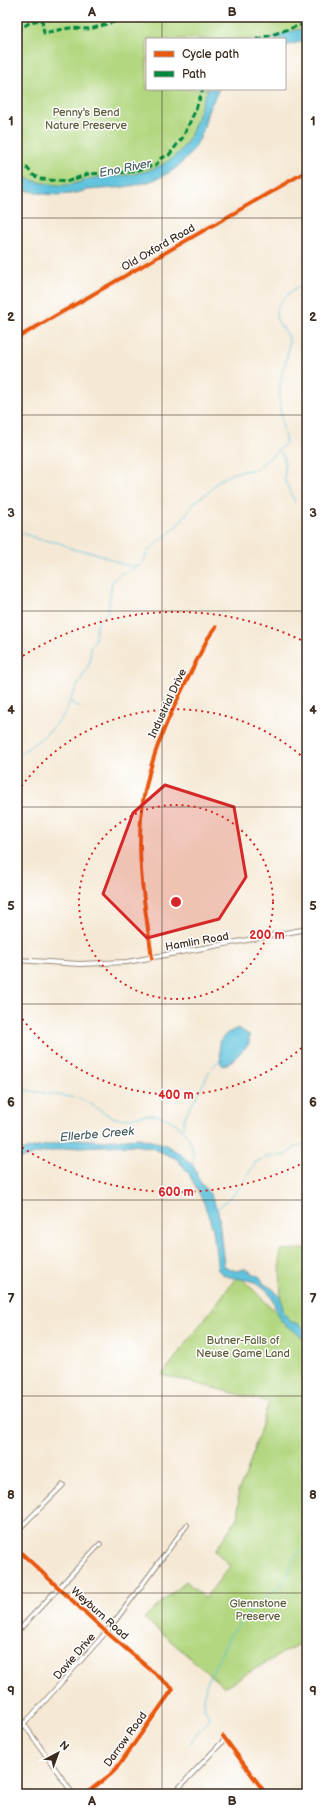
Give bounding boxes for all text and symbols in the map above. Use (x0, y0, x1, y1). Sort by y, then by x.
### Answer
text: A (87, 4, 96, 20)
text: B (227, 4, 237, 20)
legend (146, 38, 286, 90)
text: Cycle path (182, 47, 239, 62)
text: Path (182, 67, 207, 82)
park label: Penny's Bend Nature Preserve (45, 106, 127, 132)
text: 1 (8, 113, 14, 129)
text: 1 (310, 113, 316, 129)
water label: Eno River (98, 156, 154, 181)
street label: Old Oxford Road (119, 221, 197, 274)
text: 2 (7, 309, 15, 325)
text: 2 (309, 309, 317, 325)
text: 3 (7, 505, 15, 521)
text: 3 (309, 505, 317, 521)
street label: Industrial Drive (146, 666, 189, 740)
text: 4 (7, 702, 15, 718)
text: 4 (309, 702, 317, 718)
centre of rings (169, 895, 183, 909)
text: 5 (7, 898, 15, 914)
text: 5 (309, 898, 317, 914)
text: 200 m (249, 928, 285, 943)
street label: Hamlin Road (164, 930, 230, 953)
text: 400 m (158, 1088, 194, 1103)
text: 6 (7, 1094, 15, 1110)
text: 6 (309, 1094, 317, 1110)
water label: Ellerbe Creek (59, 1124, 136, 1145)
text: 600 m (158, 1185, 194, 1200)
text: 7 (7, 1291, 15, 1307)
text: 7 (309, 1291, 317, 1307)
park label: Butner-Falls of Neuse Game Land (196, 1334, 290, 1360)
text: 8 (7, 1487, 15, 1503)
text: 8 (309, 1487, 317, 1503)
street label: Weyburn Road (68, 1584, 131, 1643)
park label: Glennstone Preserve (229, 1597, 287, 1623)
street label: Davie Drive (51, 1630, 98, 1682)
text: 9 (7, 1683, 15, 1699)
text: 9 (309, 1683, 317, 1699)
street label: Darrow Road (101, 1709, 150, 1769)
north arrow (38, 1733, 78, 1773)
text: N (57, 1738, 72, 1753)
text: A (87, 1793, 96, 1809)
text: B (227, 1793, 237, 1809)

